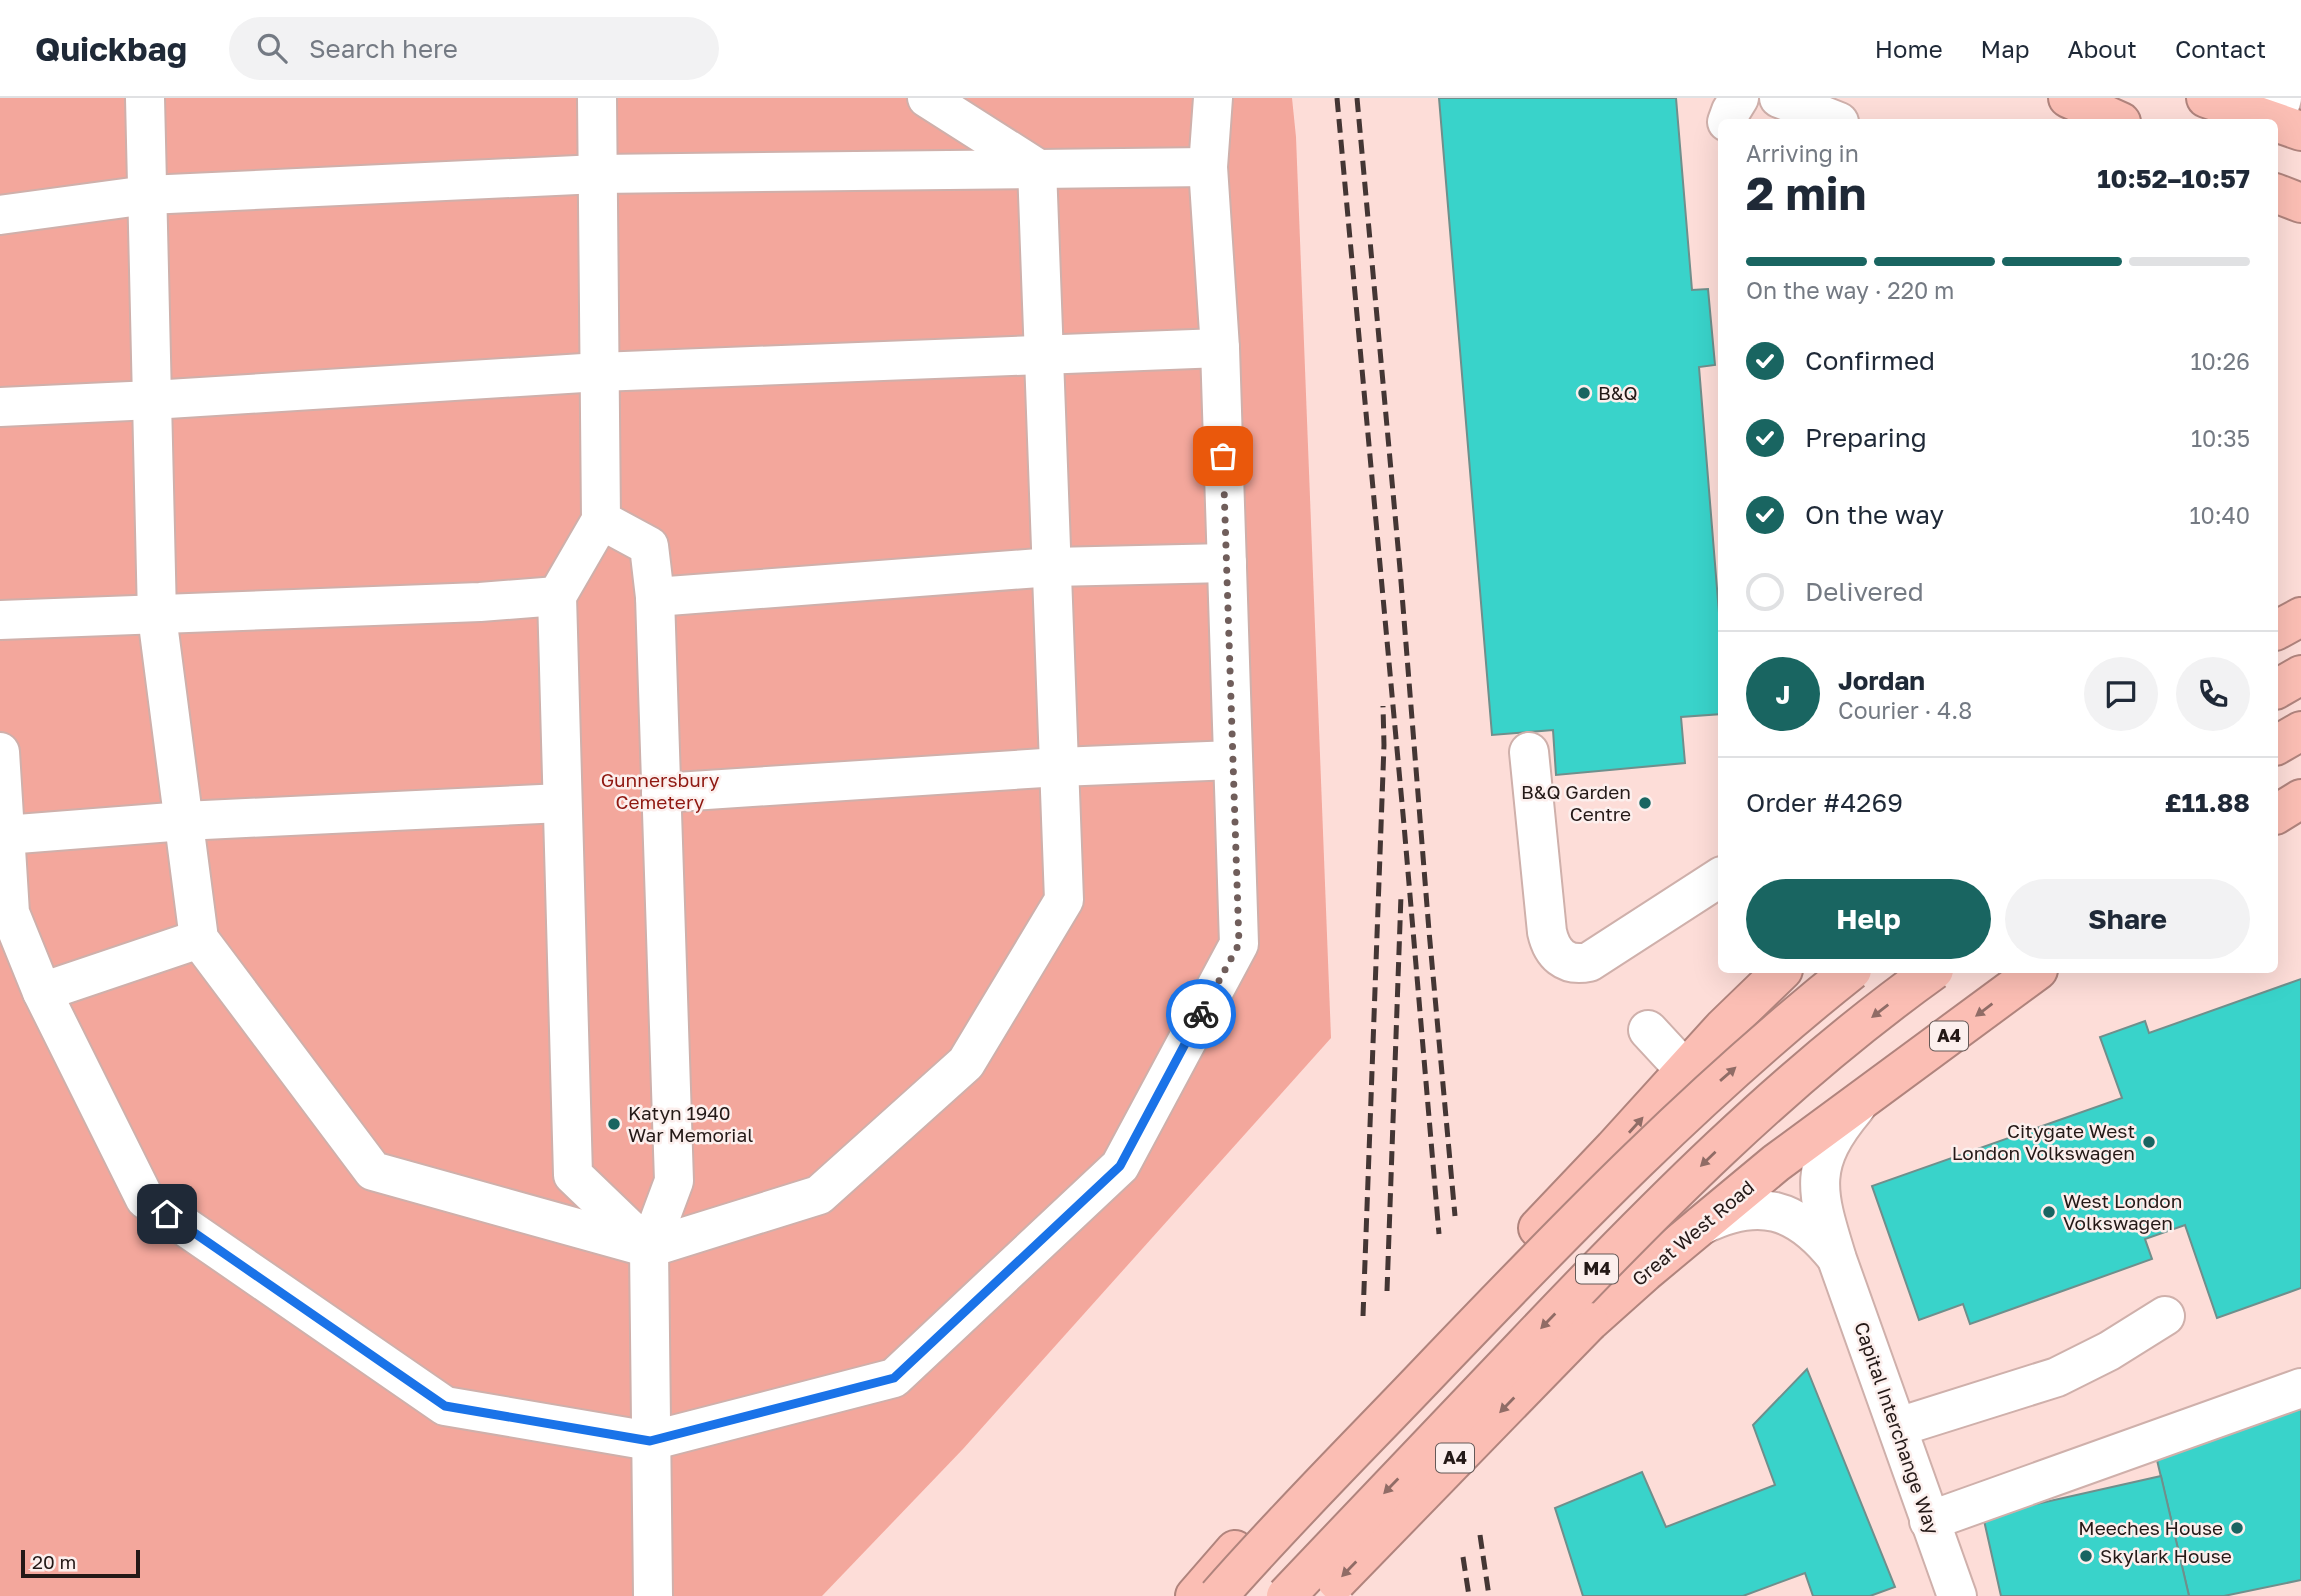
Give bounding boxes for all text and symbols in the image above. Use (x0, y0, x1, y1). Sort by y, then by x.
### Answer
search box (229, 17, 719, 80)
text: Quickbag (35, 29, 187, 68)
icon: search (253, 29, 291, 67)
text: Search here (309, 33, 458, 64)
text: Home (1875, 34, 1943, 63)
text: Map (1981, 34, 2030, 63)
text: About (2068, 34, 2137, 63)
text: Contact (2175, 34, 2266, 63)
text: Arriving in (1746, 139, 1859, 167)
text: 10:52–10:57 (2097, 163, 2250, 194)
text: 2 min (1746, 165, 1866, 220)
text: On the way · 220 m (1746, 276, 1954, 304)
icon: check (1746, 342, 1784, 380)
text: Confirmed (1805, 345, 1935, 376)
text: 10:26 (2190, 347, 2250, 375)
place label: B&Q (1598, 381, 1638, 404)
marker: B&Q (1576, 385, 1592, 401)
icon: check (1746, 419, 1784, 457)
text: Preparing (1805, 422, 1927, 453)
text: 10:35 (2191, 424, 2250, 452)
pin (1193, 426, 1253, 486)
icon: bag (1204, 437, 1242, 475)
icon: check (1746, 496, 1784, 534)
text: On the way (1805, 499, 1944, 530)
text: 10:40 (2189, 501, 2250, 529)
text: Delivered (1805, 576, 1924, 607)
button: chat (2084, 657, 2158, 731)
button: phone (2176, 657, 2250, 731)
text: Jordan (1838, 665, 1925, 696)
text: J (1776, 679, 1790, 710)
text: Courier · 4.8 (1838, 696, 1972, 724)
park label: Gunnersbury Cemetery (601, 768, 720, 813)
place label: B&Q Garden Centre (1521, 780, 1631, 825)
text: Order #4269 (1746, 787, 1903, 818)
text: £11.88 (2164, 787, 2250, 818)
marker: B&Q Garden Centre (1637, 795, 1653, 811)
button: Help (1746, 879, 1991, 959)
button: Share (2005, 879, 2250, 959)
courier (1166, 979, 1236, 1049)
icon: bike (1182, 995, 1220, 1033)
one-way arrow (1872, 1003, 1889, 1018)
one-way arrow (1974, 1003, 1993, 1017)
road number: A4 (1930, 1021, 1968, 1051)
one-way arrow (1719, 1066, 1737, 1082)
place label: Katyn 1940 War Memorial (628, 1101, 753, 1146)
marker: Katyn 1940 War Memorial (606, 1116, 622, 1132)
one-way arrow (1627, 1117, 1643, 1134)
place label: Citygate West London Volkswagen (1952, 1119, 2135, 1164)
marker: Citygate West London Volkswagen (2141, 1134, 2157, 1150)
one-way arrow (1699, 1150, 1716, 1167)
street label: Great West Road (1627, 1175, 1758, 1290)
pin (137, 1184, 197, 1244)
place label: West London Volkswagen (2063, 1189, 2182, 1234)
icon: home (148, 1195, 186, 1233)
marker: West London Volkswagen (2041, 1204, 2057, 1220)
road number: M4 (1576, 1254, 1618, 1284)
one-way arrow (1540, 1312, 1556, 1329)
street label: Capital Interchange Way (1850, 1319, 1945, 1537)
one-way arrow (1499, 1396, 1515, 1413)
road number: A4 (1436, 1443, 1474, 1472)
one-way arrow (1383, 1477, 1399, 1495)
place label: Meeches House (2078, 1516, 2223, 1539)
marker: Meeches House (2229, 1520, 2245, 1536)
place label: Skylark House (2100, 1544, 2232, 1567)
scale bar (21, 1547, 140, 1579)
marker: Skylark House (2078, 1548, 2094, 1564)
text: 20 m (32, 1550, 76, 1573)
one-way arrow (1341, 1560, 1357, 1577)

